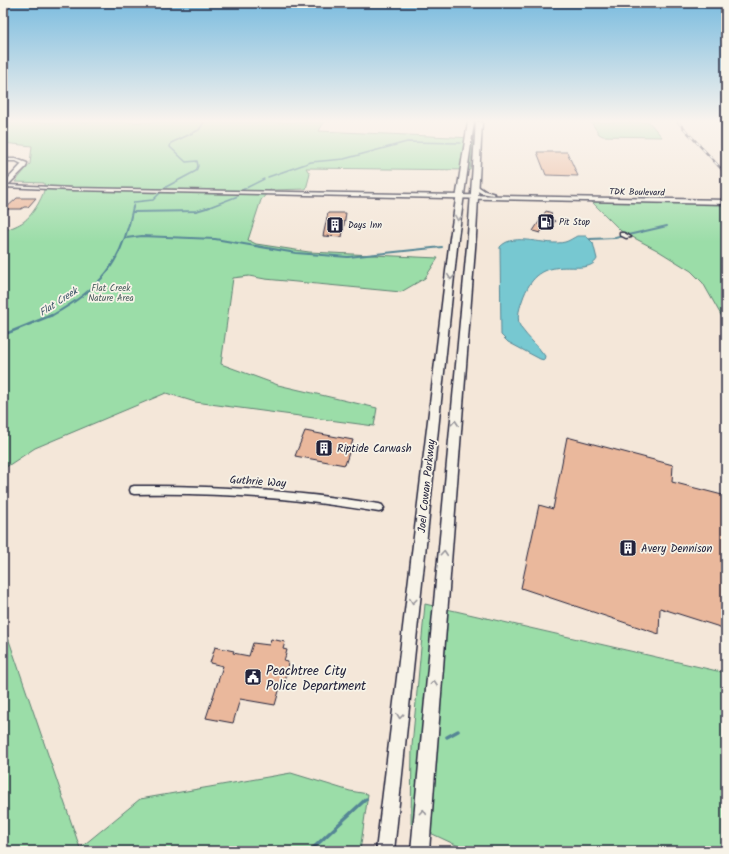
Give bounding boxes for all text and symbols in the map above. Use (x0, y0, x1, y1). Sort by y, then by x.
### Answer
street label: TDK Boulevard (609, 185, 665, 200)
fuel station icon: Pit Stop (536, 212, 556, 232)
building icon: Days Inn (325, 215, 345, 235)
one-way arrow (454, 215, 463, 221)
place label: Pit Stop (559, 215, 590, 230)
place label: Days Inn (348, 218, 382, 233)
one-way arrow (446, 274, 455, 280)
park label: Flat Creek Nature Area (88, 281, 134, 306)
water label: Flat Creek (36, 283, 82, 320)
one-way arrow (450, 420, 459, 426)
street label: Joel Cowan Parkway (413, 437, 441, 534)
building icon: Riptide Carwash (314, 438, 334, 458)
place label: Riptide Carwash (337, 440, 412, 458)
street label: Guthrie Way (229, 471, 288, 493)
building icon: Avery Dennison (618, 538, 638, 558)
place label: Avery Dennison (641, 540, 713, 558)
one-way arrow (440, 550, 449, 556)
one-way arrow (409, 598, 418, 604)
place label: Peachtree City Police Department (266, 661, 367, 697)
public building icon: Peachtree City Police Department (243, 667, 263, 687)
one-way arrow (430, 680, 439, 686)
one-way arrow (396, 713, 405, 719)
one-way arrow (418, 809, 427, 815)

